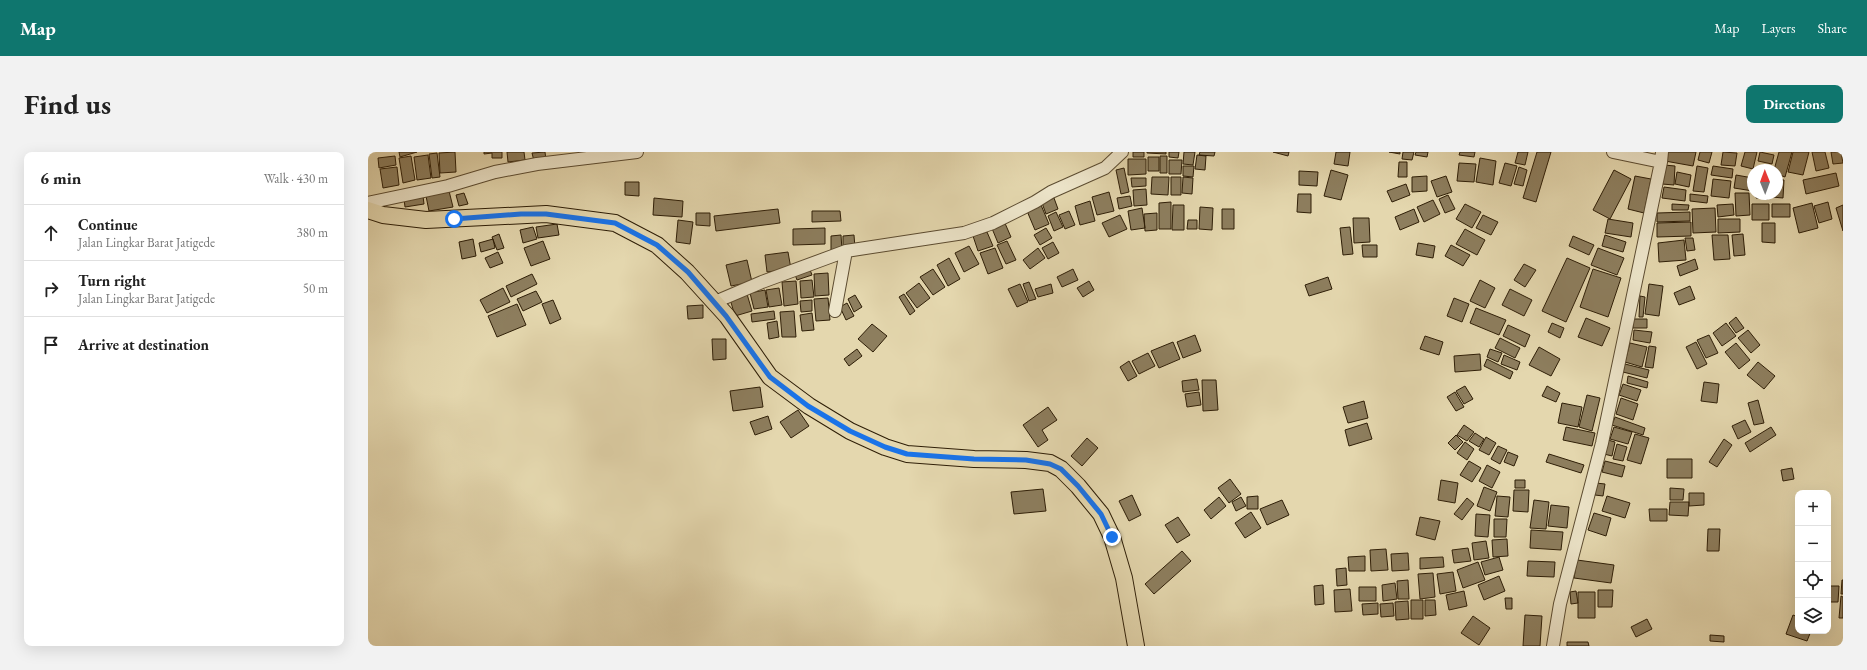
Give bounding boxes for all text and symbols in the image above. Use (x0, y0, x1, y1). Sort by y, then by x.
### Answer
text: Map (20, 16, 56, 41)
text: Map (1714, 19, 1739, 37)
text: Layers (1761, 19, 1796, 37)
text: Share (1818, 19, 1847, 37)
button: Directions (1746, 85, 1843, 123)
text: Find us (24, 86, 111, 122)
north arrow (1747, 164, 1783, 200)
text: 6 min (40, 167, 81, 189)
text: Walk · 430 m (264, 170, 328, 187)
route start (445, 210, 463, 228)
text: Continue (78, 215, 138, 234)
icon: ahead (40, 222, 62, 244)
text: 380 m (297, 224, 328, 241)
text: Jalan Lingkar Barat Jatigede (78, 234, 215, 251)
text: Turn right (78, 271, 146, 290)
icon: right (40, 278, 62, 300)
text: 50 m (303, 280, 328, 297)
text: Jalan Lingkar Barat Jatigede (78, 290, 215, 307)
icon: arrive (40, 334, 62, 356)
text: Arrive at destination (78, 335, 209, 354)
map controls (1795, 490, 1831, 634)
button: + (1795, 490, 1831, 526)
button: − (1795, 526, 1831, 562)
route end (1103, 528, 1121, 546)
button: locate (1795, 562, 1831, 598)
button: layers (1795, 598, 1831, 634)

